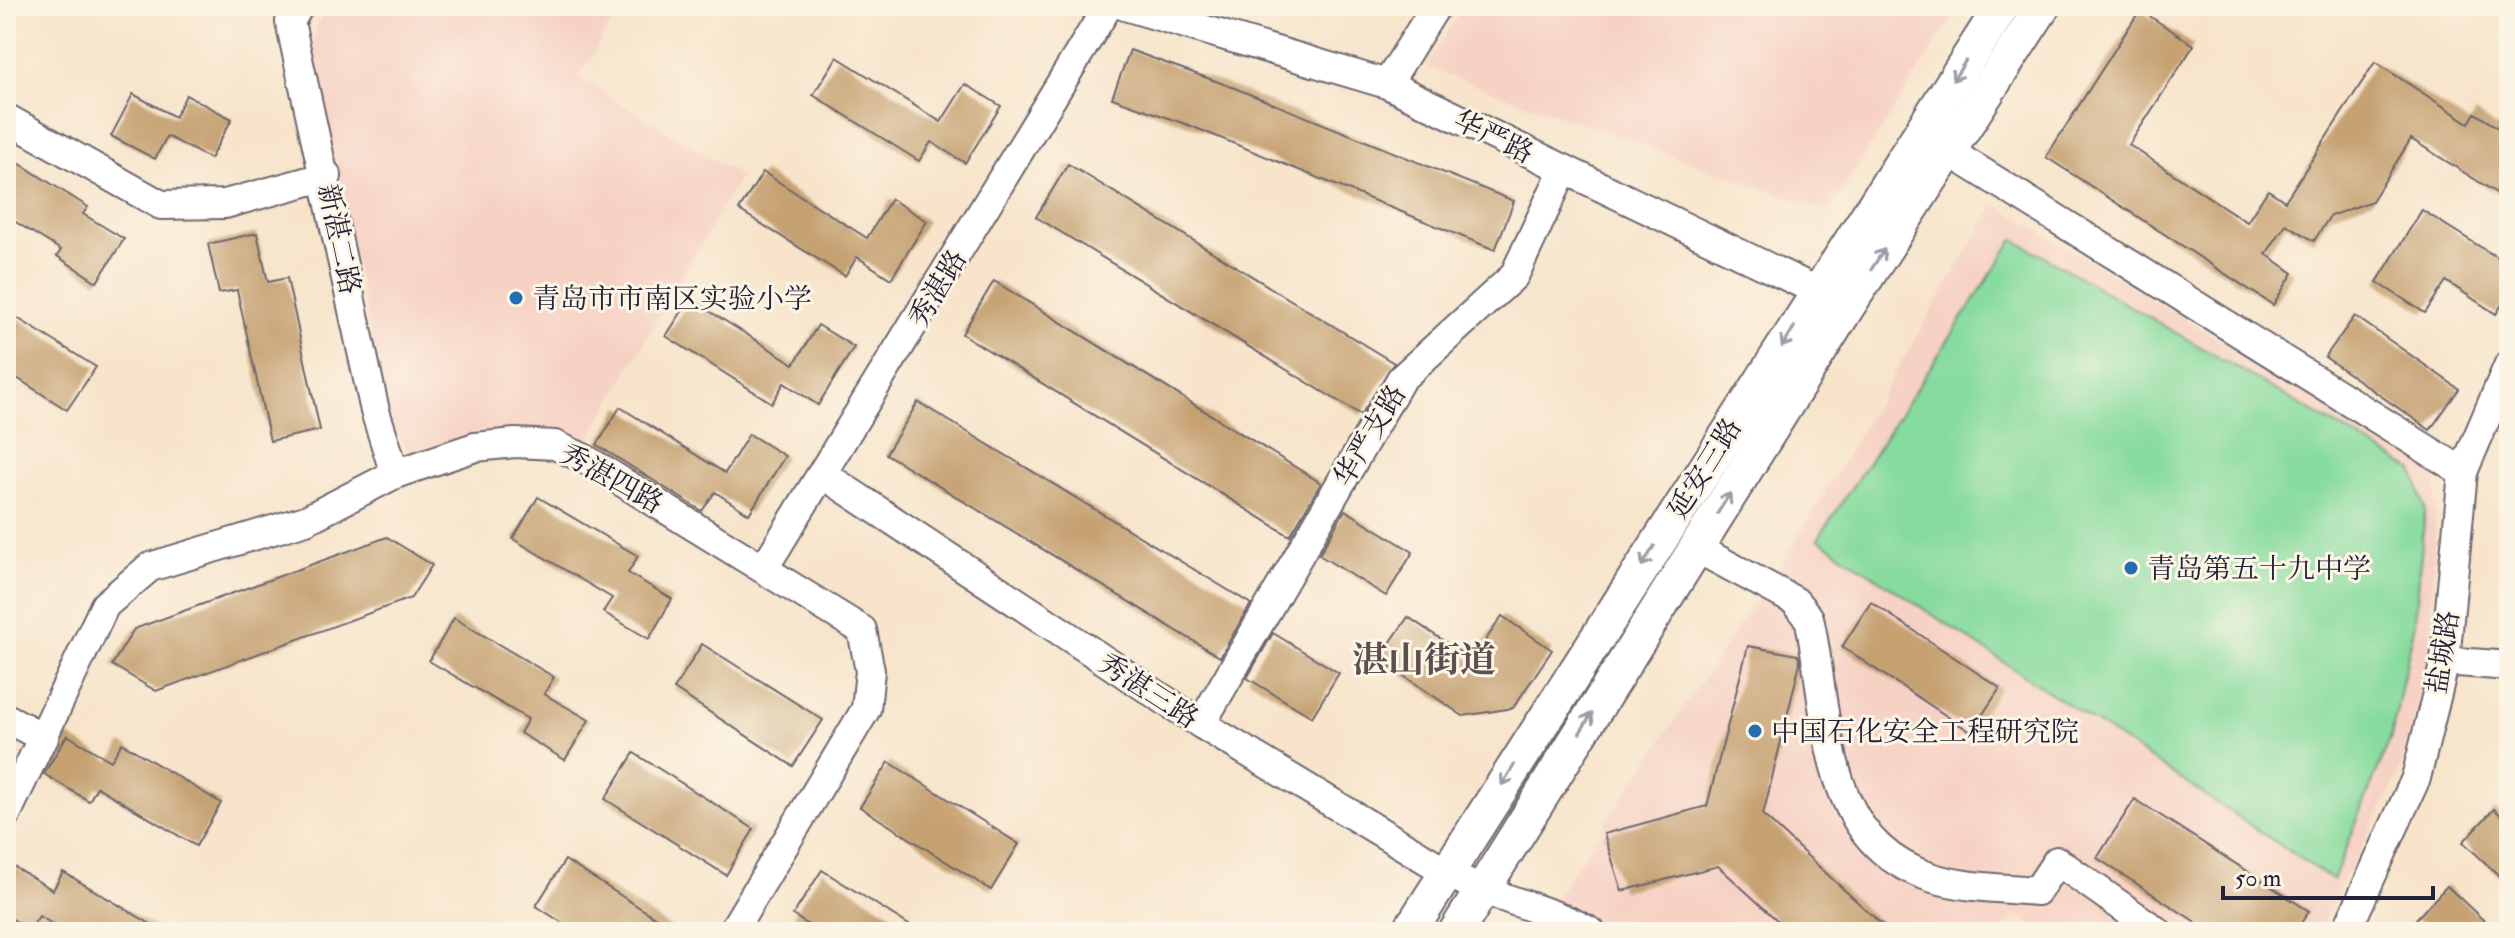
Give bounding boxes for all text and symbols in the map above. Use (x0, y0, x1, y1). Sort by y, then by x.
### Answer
one-way arrow (1951, 60, 1968, 82)
street label: 华严路 (1448, 103, 1539, 171)
street label: 新湛二路 (310, 181, 367, 298)
street label: 秀湛路 (902, 244, 975, 334)
one-way arrow (1870, 249, 1886, 271)
place label: 青岛市市南区实验小学 (532, 282, 812, 317)
marker: 青岛市市南区实验小学 (507, 289, 525, 307)
one-way arrow (1779, 325, 1795, 348)
street label: 华严支路 (1326, 379, 1414, 493)
street label: 延安三路 (1661, 412, 1750, 526)
street label: 秀湛四路 (554, 437, 669, 522)
one-way arrow (1715, 492, 1732, 514)
one-way arrow (1639, 544, 1655, 567)
place label: 青岛第五十九中学 (2147, 552, 2371, 587)
marker: 青岛第五十九中学 (2122, 559, 2140, 577)
street label: 盐城路 (2420, 608, 2467, 696)
district label: 湛山街道 (1352, 638, 1496, 683)
street label: 秀湛三路 (1092, 646, 1205, 736)
one-way arrow (1579, 712, 1595, 735)
place label: 中国石化安全工程研究院 (1771, 715, 2079, 750)
marker: 中国石化安全工程研究院 (1746, 722, 1764, 740)
one-way arrow (1500, 764, 1517, 786)
scale bar (2223, 850, 2433, 900)
text: 50 m (2235, 863, 2282, 894)

